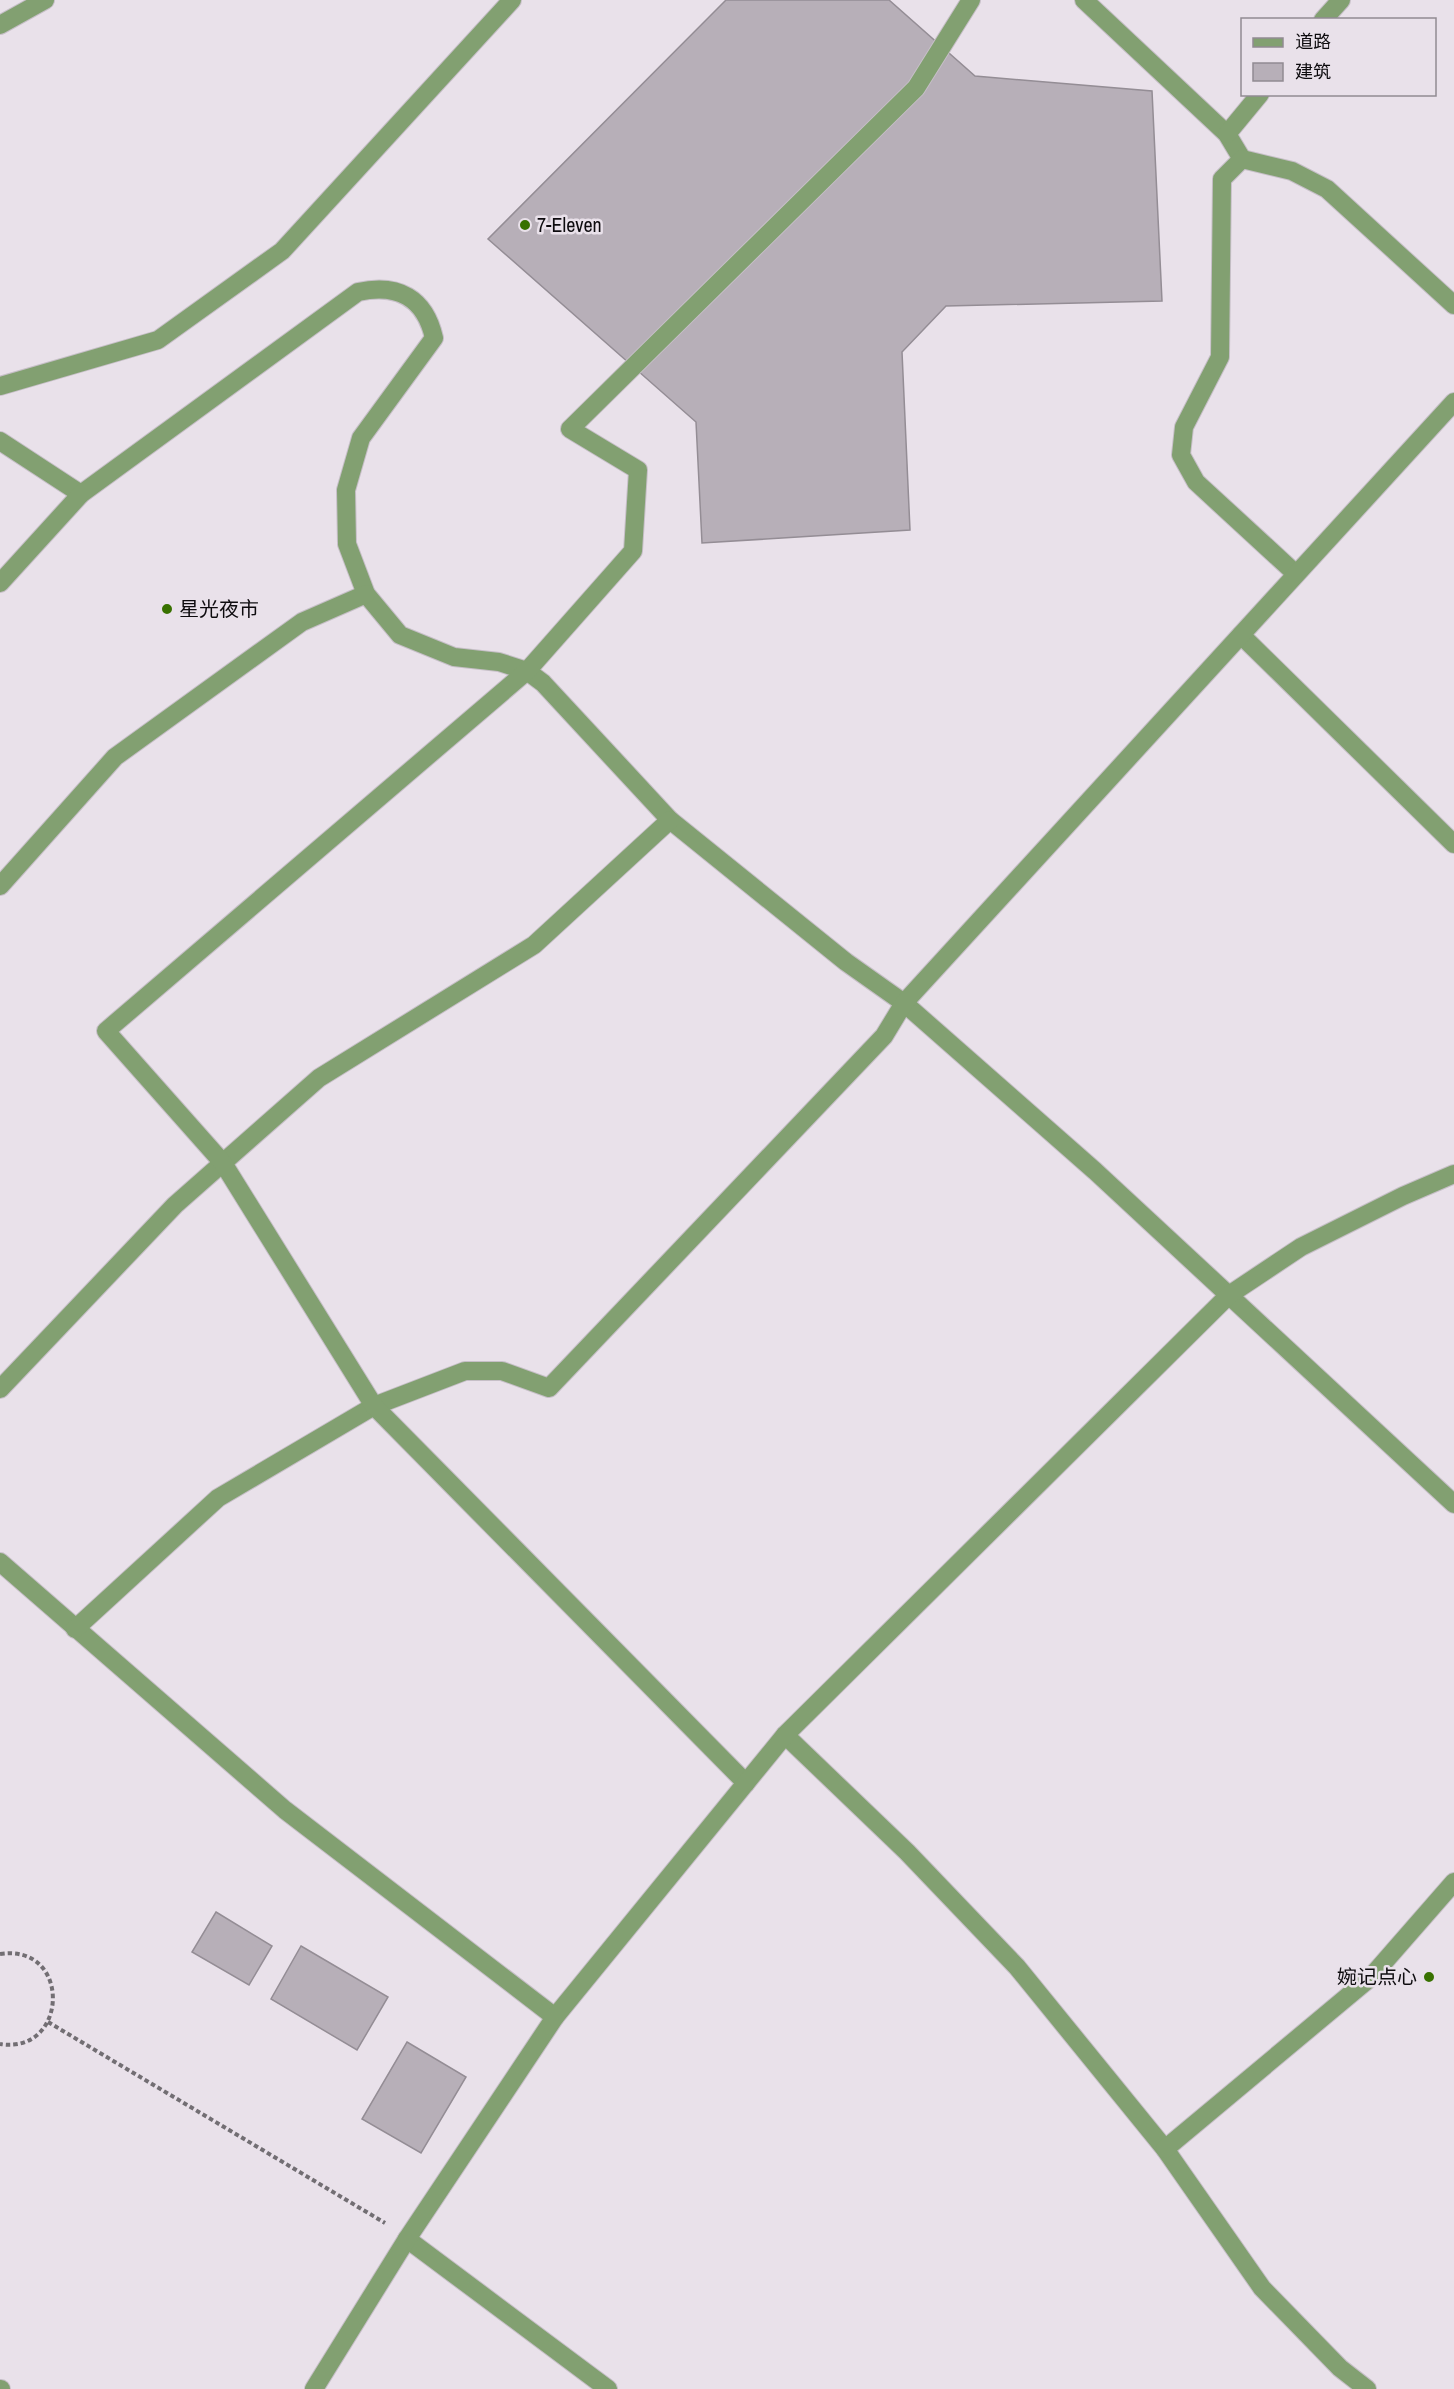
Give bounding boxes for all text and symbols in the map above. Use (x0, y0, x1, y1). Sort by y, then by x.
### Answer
legend (1241, 18, 1436, 96)
text: 道路 (1295, 29, 1331, 54)
text: 建筑 (1295, 59, 1331, 84)
place label: 7-Eleven (537, 211, 602, 238)
marker: 7-Eleven (518, 218, 532, 232)
place label: 星光夜市 (179, 595, 259, 622)
marker: 星光夜市 (160, 602, 174, 616)
place label: 婉记点心 (1337, 1963, 1417, 1990)
marker: 婉记点心 (1422, 1970, 1436, 1984)

